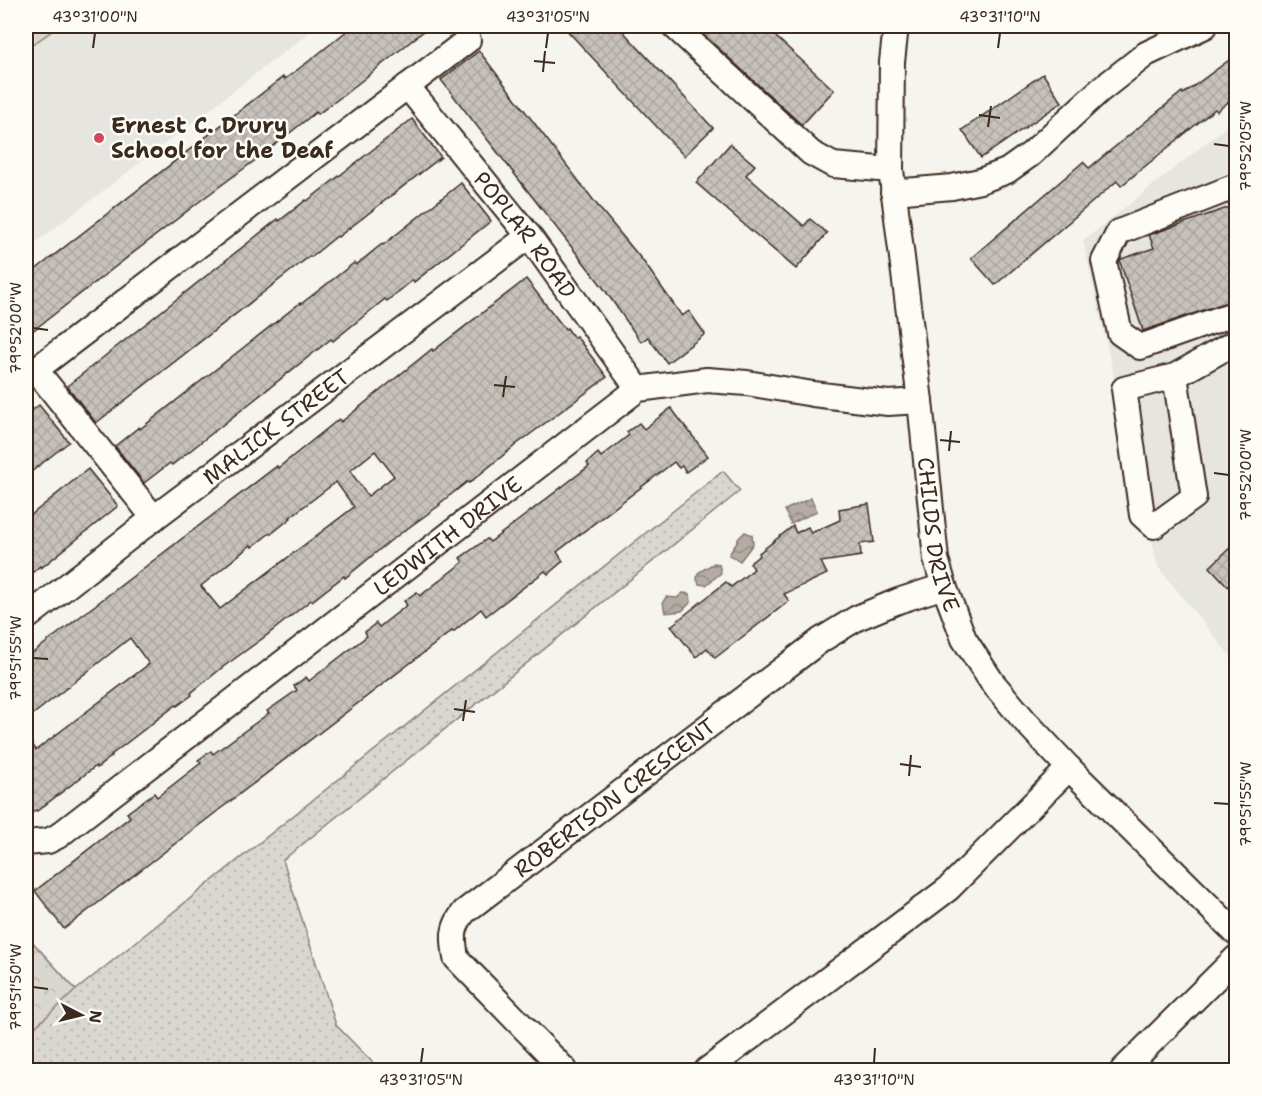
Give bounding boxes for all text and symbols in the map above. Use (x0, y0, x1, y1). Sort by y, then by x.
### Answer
text: 43°31'00"N (52, 7, 138, 27)
text: 43°31'05"N (506, 7, 590, 27)
text: 43°31'10"N (959, 7, 1041, 27)
text: 79°52'05"W (1236, 101, 1256, 191)
place label: Ernest C. Drury School for the Deaf (111, 111, 333, 165)
marker: Ernest C. Drury School for the Deaf (92, 131, 106, 145)
street label: POPLAR ROAD (467, 165, 583, 304)
text: 79°52'00"W (6, 282, 26, 374)
street label: MALICK STREET (197, 362, 356, 491)
text: 79°52'00"W (1236, 429, 1256, 521)
street label: CHILDS DRIVE (911, 456, 966, 616)
street label: LEDWITH DRIVE (368, 470, 528, 603)
text: 79°51'55"W (6, 615, 26, 701)
street label: ROBERTSON CRESCENT (508, 711, 722, 884)
text: 79°51'55"W (1236, 761, 1256, 847)
text: 79°51'50"W (6, 943, 26, 1031)
north arrow (51, 985, 111, 1045)
text: N (84, 1009, 107, 1024)
text: 43°31'05"N (379, 1070, 463, 1090)
text: 43°31'10"N (833, 1070, 915, 1090)

